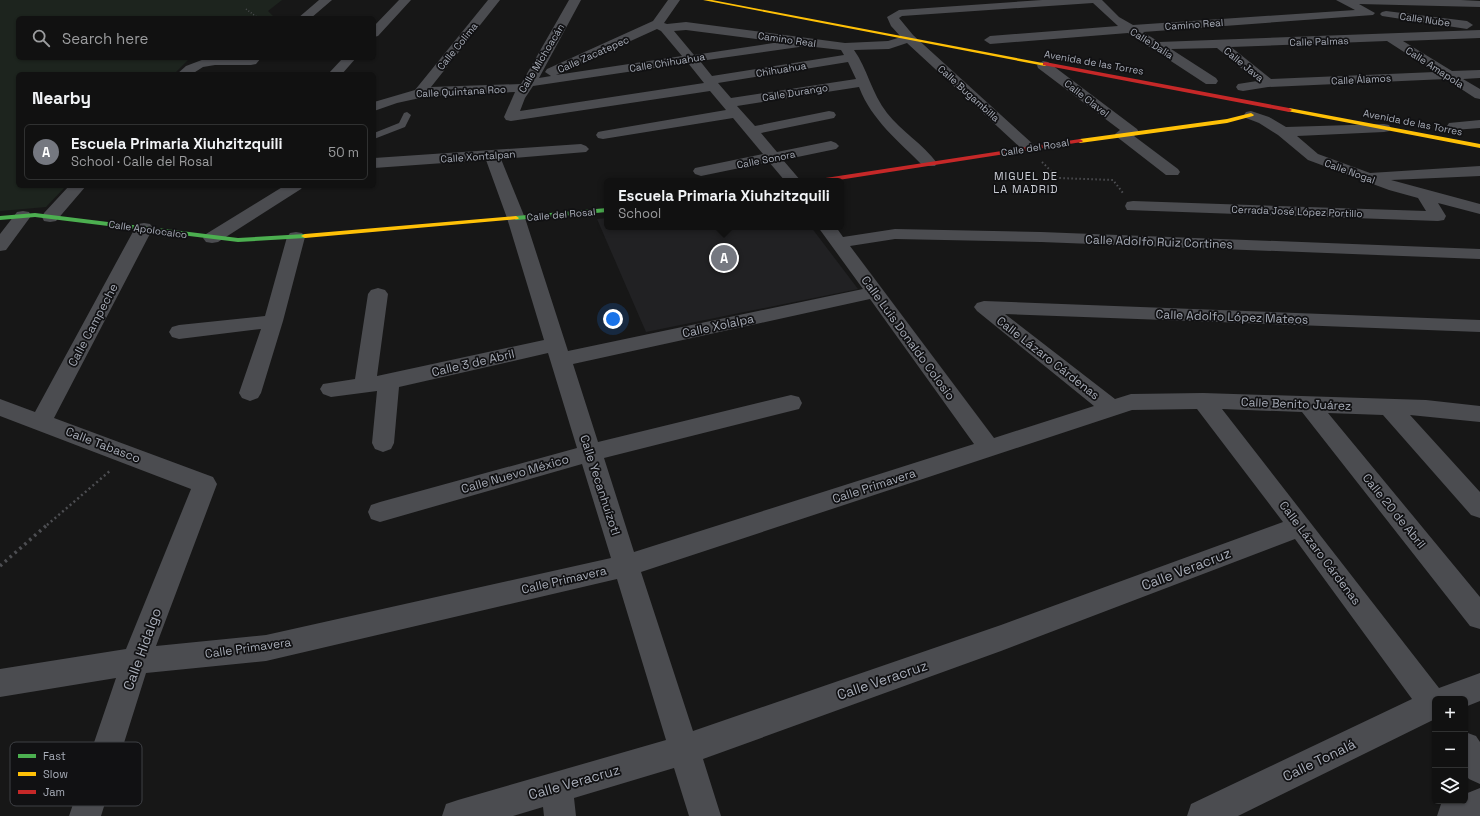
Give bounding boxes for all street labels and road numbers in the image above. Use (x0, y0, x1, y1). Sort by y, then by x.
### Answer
street label: Calle Nube (1399, 10, 1451, 29)
street label: Camino Real (1164, 16, 1224, 33)
street label: Calle Colima (434, 20, 481, 73)
street label: Calle Michoacán (516, 21, 567, 95)
street label: Calle Dalia (1128, 25, 1176, 62)
street label: Camino Real (757, 29, 817, 50)
street label: Calle Zacatepec (555, 33, 631, 76)
street label: Calle Palmas (1289, 34, 1349, 49)
street label: Calle Java (1221, 44, 1267, 85)
street label: Calle Amapola (1403, 44, 1467, 91)
street label: Avenida de las Torres (1043, 47, 1145, 78)
street label: Calle Chihuahua (628, 50, 706, 75)
street label: Chihuahua (755, 59, 807, 80)
street label: Calle Bugambilla (935, 62, 1002, 125)
street label: Calle Álamos (1331, 71, 1391, 88)
street label: Calle Clavel (1062, 77, 1112, 120)
street label: Calle Durango (761, 81, 829, 104)
street label: Calle Quintana Roo (416, 83, 506, 100)
street label: Avenida de las Torres (1362, 106, 1464, 138)
street label: Calle del Rosal (1000, 136, 1070, 159)
street label: Calle Xontalpan (440, 147, 516, 166)
street label: Calle Sonora (736, 147, 797, 172)
street label: Calle Nogal (1323, 156, 1377, 187)
street label: Cerrada José López Portillo (1231, 203, 1363, 220)
street label: Calle del Rosal (526, 205, 596, 224)
street label: Calle Apolocalco (108, 218, 188, 241)
street label: Calle Adolfo Ruiz Cortines (1085, 231, 1233, 253)
street label: Calle Luis Donaldo Colosio (857, 273, 959, 403)
street label: Calle Campeche (64, 281, 122, 369)
street label: Calle Adolfo López Mateos (1155, 306, 1309, 328)
street label: Calle Xolalpa (681, 311, 755, 341)
street label: Calle Lázaro Cárdenas (993, 313, 1103, 403)
street label: Calle 3 de Abril (430, 346, 516, 380)
street label: Calle Benito Juárez (1241, 394, 1351, 414)
street label: Calle Tabasco (63, 423, 143, 467)
street label: Calle Yecanhuízotl (576, 433, 624, 537)
street label: Calle Nuevo México (459, 451, 571, 497)
street label: Calle Primavera (830, 465, 918, 507)
street label: Calle 20 de Abril (1359, 470, 1429, 552)
street label: Calle Lázaro Cárdenas (1276, 498, 1364, 608)
street label: Calle Veracruz (1139, 544, 1233, 594)
street label: Calle Primavera (520, 562, 608, 598)
street label: Calle Hidalgo (119, 605, 165, 693)
street label: Calle Primavera (204, 634, 292, 662)
street label: Calle Veracruz (834, 656, 930, 704)
street label: Calle Tonalá (1280, 735, 1358, 785)
street label: Calle Veracruz (526, 760, 622, 804)

